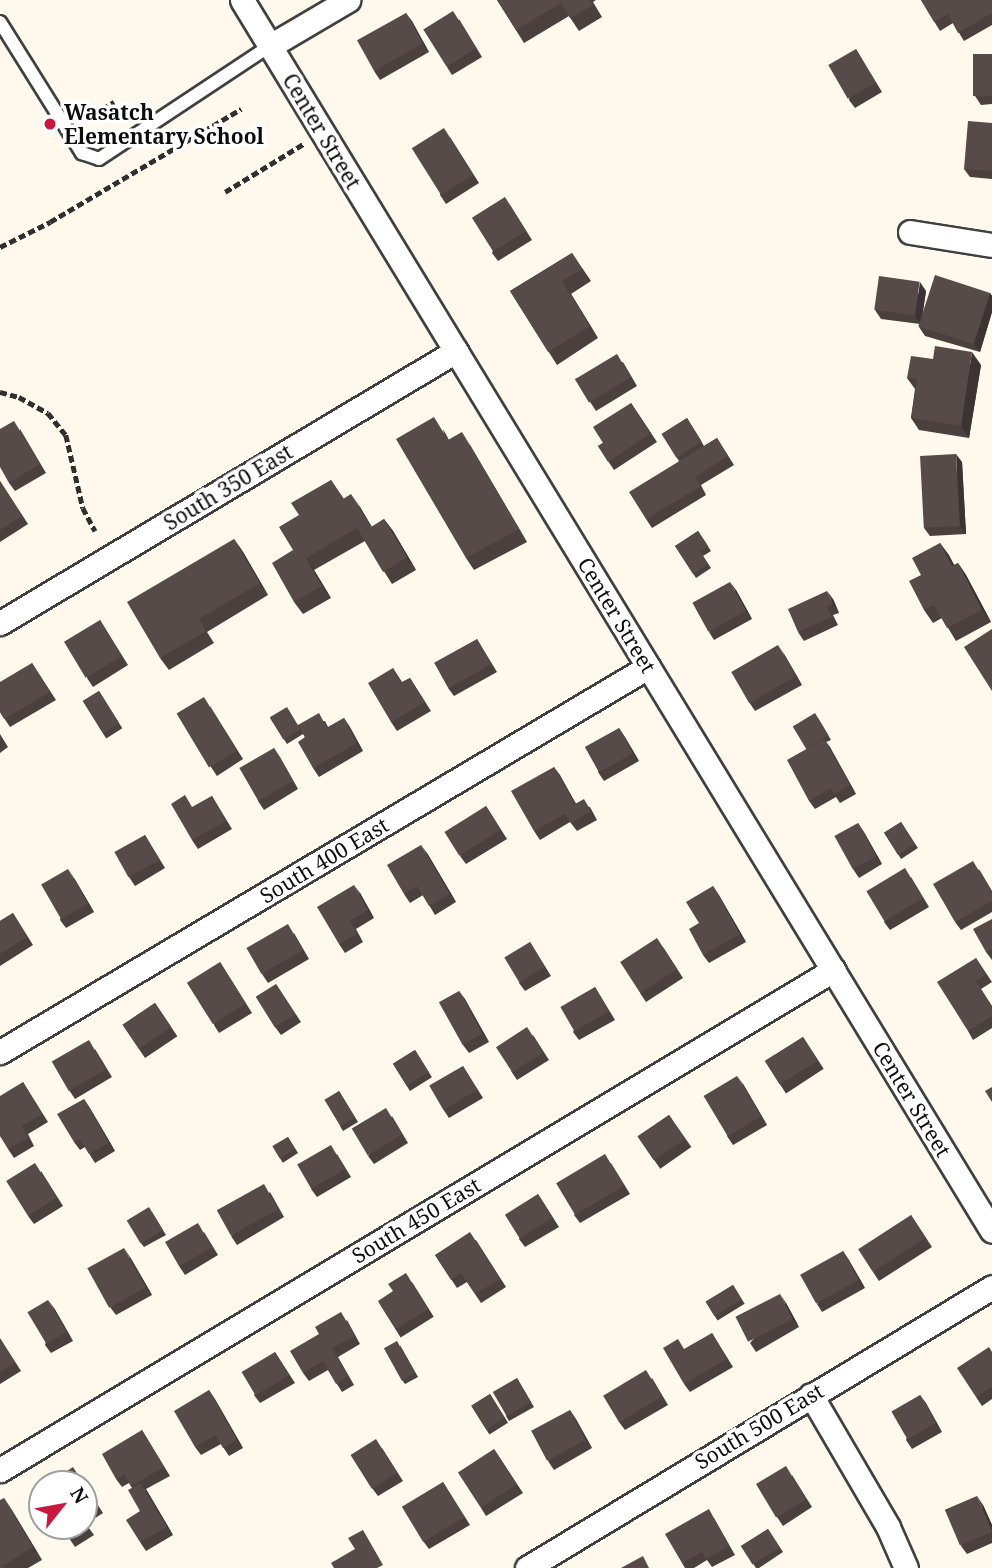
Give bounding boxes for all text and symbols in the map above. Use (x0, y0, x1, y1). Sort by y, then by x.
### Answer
street label: Center Street (278, 69, 366, 193)
place label: Wasatch Elementary School (64, 99, 264, 149)
marker: Wasatch Elementary School (42, 116, 58, 132)
street label: South 350 East (159, 439, 297, 535)
street label: Center Street (573, 553, 661, 677)
street label: South 400 East (255, 812, 393, 908)
street label: Center Street (868, 1037, 956, 1161)
street label: South 450 East (347, 1172, 485, 1268)
street label: South 500 East (690, 1378, 828, 1474)
north arrow (28, 1470, 98, 1540)
text: N (64, 1482, 94, 1508)

